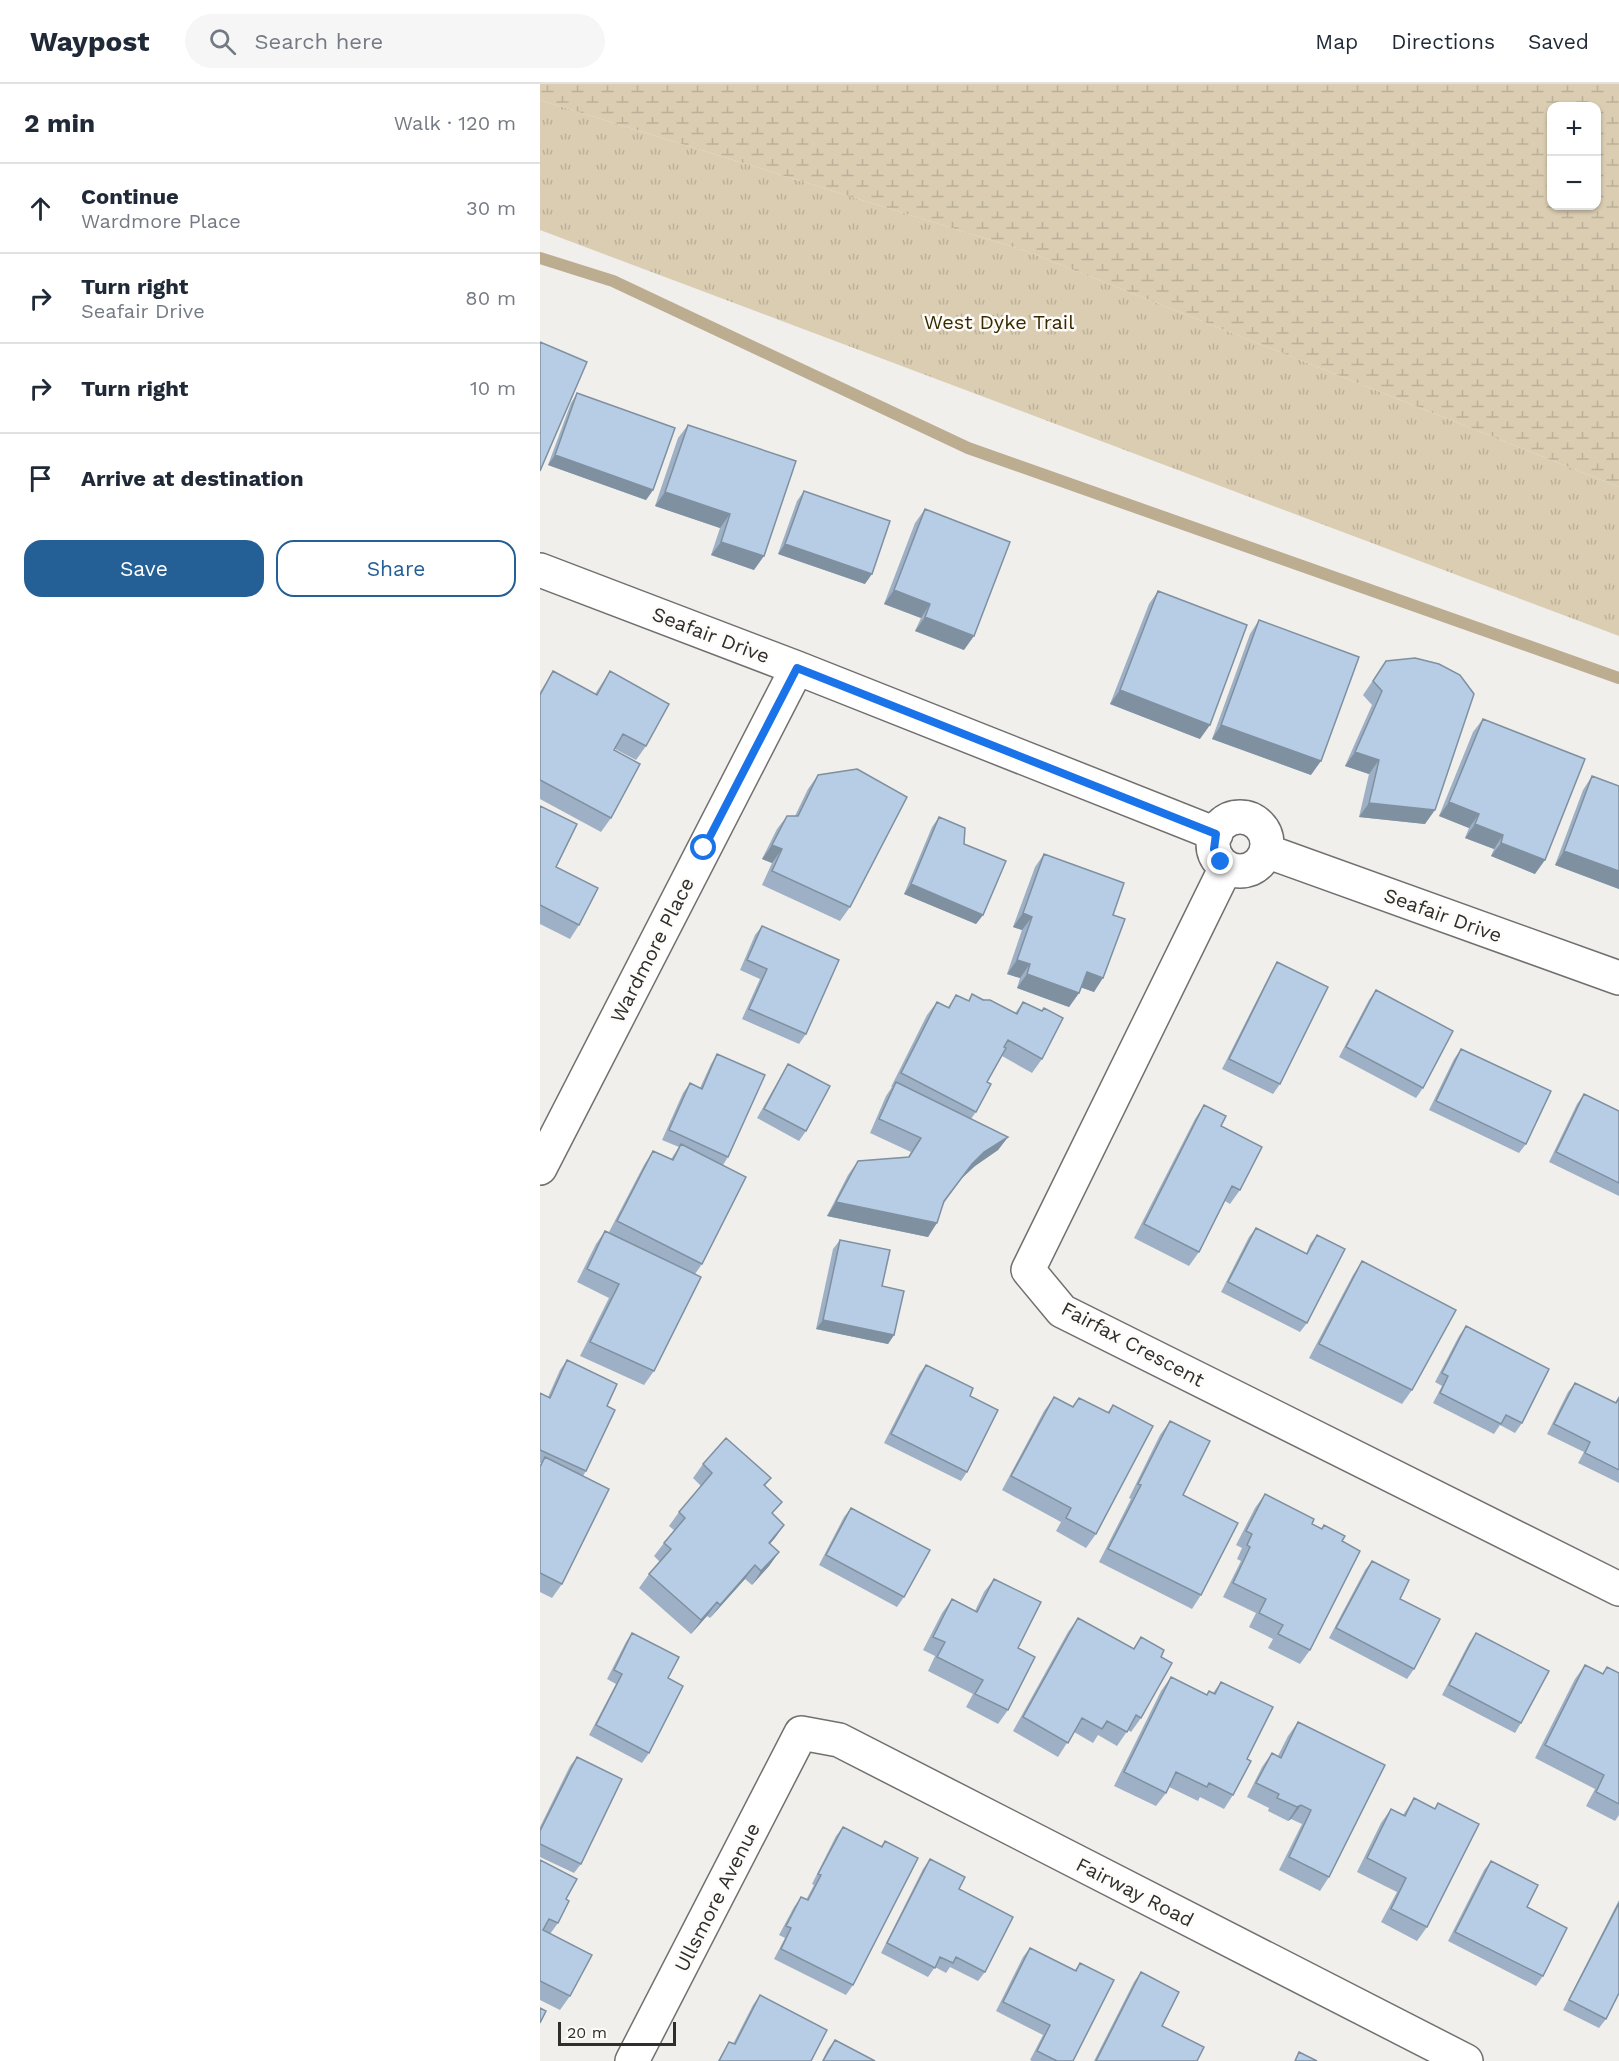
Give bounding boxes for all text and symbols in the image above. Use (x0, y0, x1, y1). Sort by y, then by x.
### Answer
search box (185, 14, 605, 68)
text: Waypost (30, 25, 149, 58)
icon: search (206, 25, 239, 58)
text: Search here (254, 29, 383, 54)
text: Map (1315, 29, 1358, 54)
text: Directions (1391, 29, 1495, 54)
text: Saved (1528, 29, 1589, 54)
map controls (1547, 102, 1601, 210)
button: + (1547, 102, 1601, 156)
text: 2 min (24, 108, 95, 138)
text: Walk · 120 m (394, 111, 516, 135)
button: − (1547, 156, 1601, 210)
text: Continue (81, 184, 179, 209)
icon: ahead (24, 192, 57, 225)
text: 30 m (466, 196, 516, 220)
text: Wardmore Place (81, 209, 241, 233)
text: Turn right (81, 274, 188, 299)
icon: right (24, 282, 57, 315)
text: 80 m (465, 286, 516, 310)
text: Seafair Drive (81, 299, 205, 323)
park label: West Dyke Trail (924, 310, 1074, 334)
icon: right (24, 372, 57, 405)
text: Turn right (81, 376, 188, 401)
text: 10 m (470, 376, 516, 400)
icon: arrive (24, 462, 57, 495)
text: Arrive at destination (81, 466, 304, 491)
button: Save (24, 540, 264, 597)
button: Share (276, 540, 516, 597)
street label: Seafair Drive (649, 602, 773, 668)
route start (690, 834, 716, 860)
route end (1207, 848, 1233, 874)
street label: Wardmore Place (605, 873, 699, 1027)
street label: Seafair Drive (1381, 883, 1505, 947)
street label: Fairfax Crescent (1057, 1296, 1209, 1392)
street label: Ullsmore Avenue (669, 1818, 765, 1976)
street label: Fairway Road (1072, 1852, 1198, 1932)
scale bar (558, 2019, 676, 2046)
text: 20 m (567, 2023, 607, 2042)

